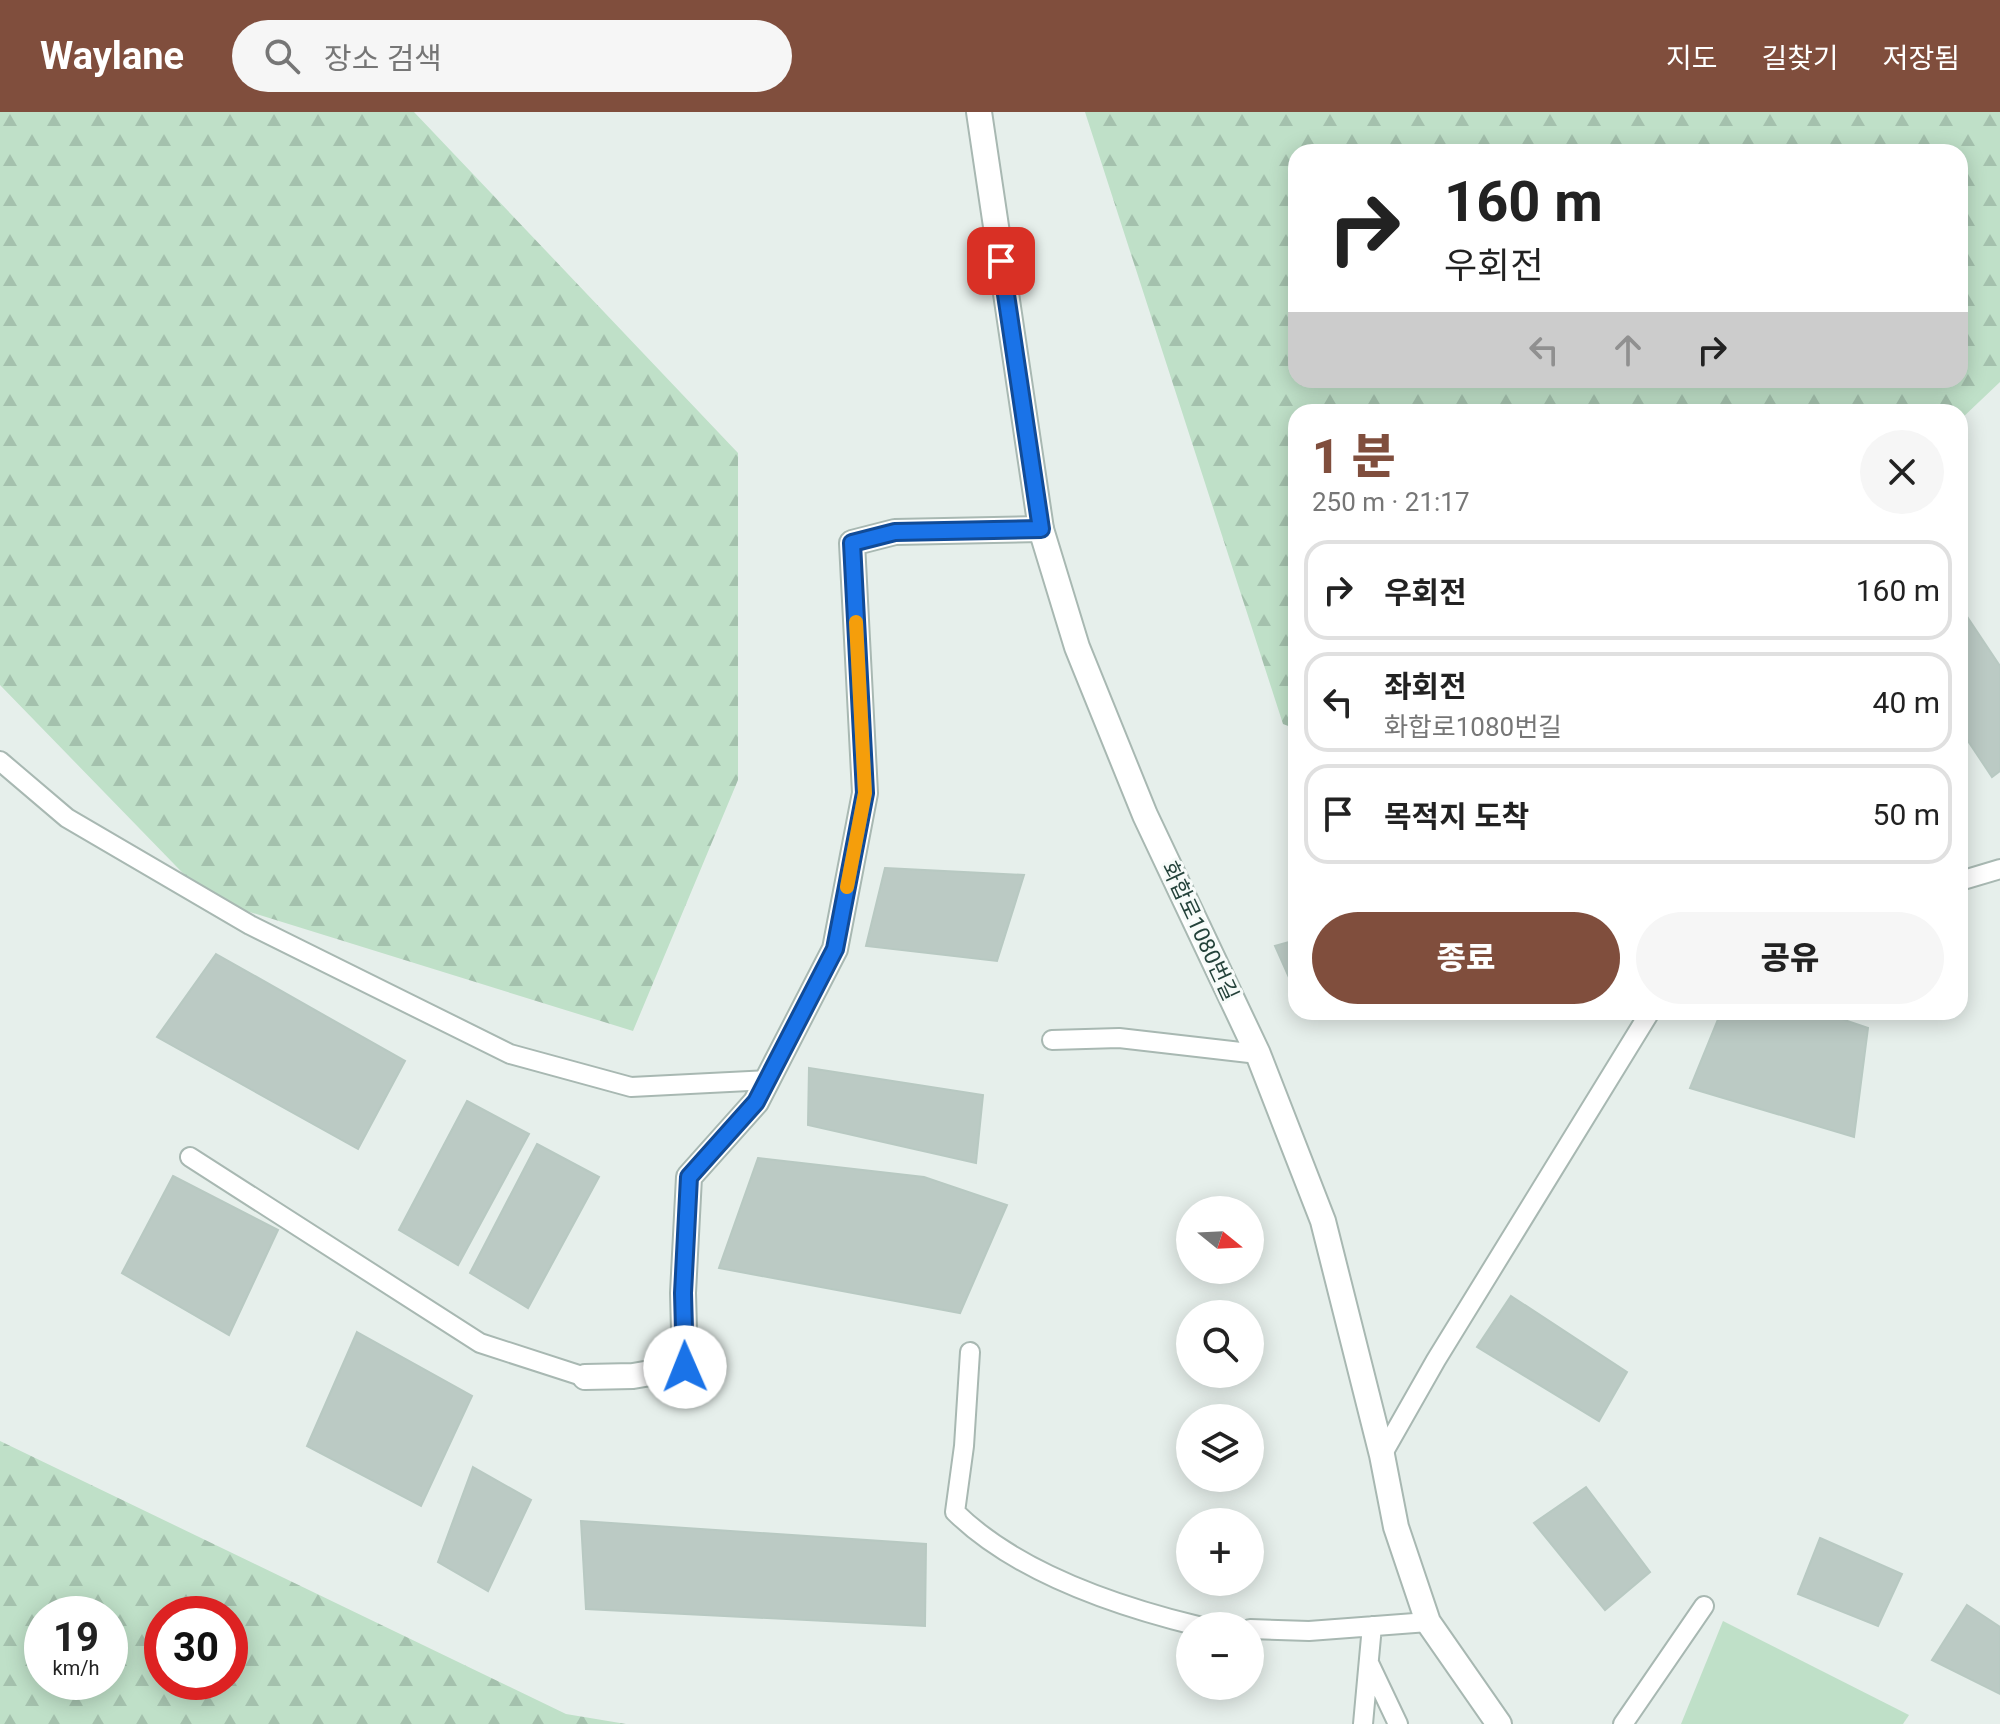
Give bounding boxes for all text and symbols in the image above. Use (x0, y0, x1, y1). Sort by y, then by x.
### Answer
search box (232, 20, 792, 92)
text: Waylane (40, 34, 184, 78)
icon: search (260, 34, 304, 78)
text: 장소 검색 (324, 41, 442, 76)
text: 지도 (1666, 42, 1717, 75)
text: 길찾기 (1761, 42, 1839, 75)
text: 저장됨 (1883, 42, 1960, 75)
text: 160 m (1444, 169, 1603, 235)
icon: right (1312, 176, 1416, 280)
pin (967, 227, 1035, 295)
icon: arrive (979, 239, 1023, 283)
text: 우회전 (1444, 245, 1543, 287)
icon: left (1522, 328, 1566, 372)
icon: ahead (1606, 328, 1650, 372)
icon: right (1690, 328, 1734, 372)
text: 1 분 (1312, 428, 1396, 485)
button: close (1860, 430, 1944, 514)
text: 250 m · 21:17 (1312, 487, 1470, 517)
icon: right (1316, 568, 1360, 612)
text: 160 m (1856, 573, 1940, 608)
text: 우회전 (1384, 575, 1467, 610)
text: 좌회전 (1384, 669, 1467, 704)
icon: left (1316, 680, 1360, 724)
text: 40 m (1873, 685, 1940, 720)
text: 화합로1080번길 (1384, 712, 1562, 742)
icon: arrive (1316, 792, 1360, 836)
text: 50 m (1873, 797, 1940, 832)
text: 목적지 도착 (1384, 799, 1529, 834)
street label: 화합로1080번길 (1157, 857, 1243, 1005)
button: 종료 (1312, 912, 1620, 1004)
button: 공유 (1636, 912, 1944, 1004)
north arrow (1176, 1196, 1264, 1284)
map controls (1176, 1196, 1264, 1700)
button: search (1176, 1300, 1264, 1388)
position arrow (643, 1325, 727, 1409)
button: layers (1176, 1404, 1264, 1492)
button: + (1176, 1508, 1264, 1596)
speed limit sign: 30 (144, 1596, 248, 1700)
button: − (1176, 1612, 1264, 1700)
text: 19 (53, 1614, 99, 1661)
text: km/h (53, 1656, 99, 1680)

